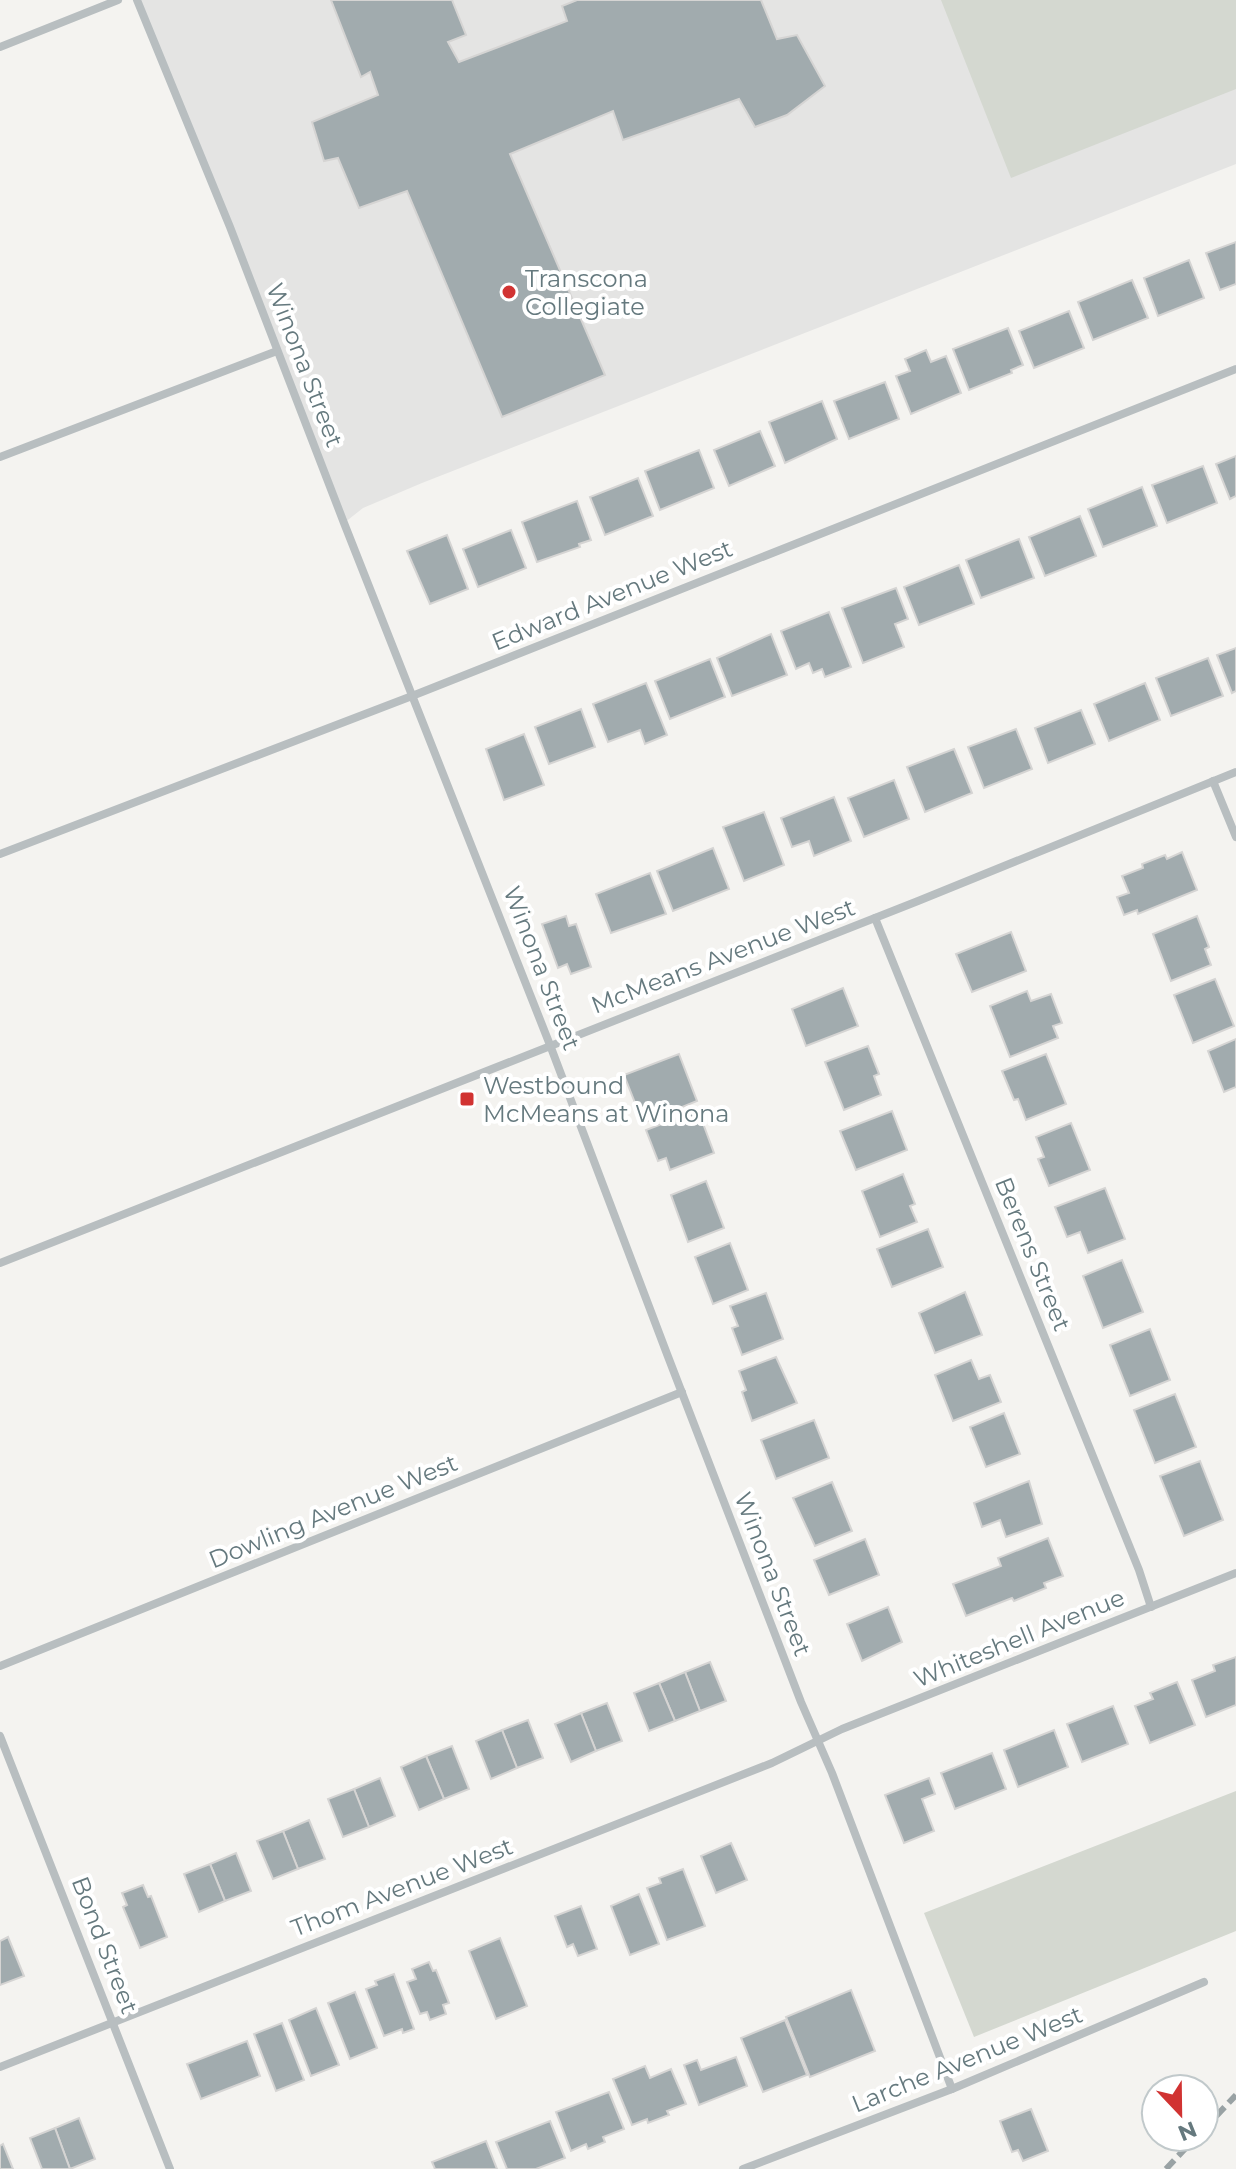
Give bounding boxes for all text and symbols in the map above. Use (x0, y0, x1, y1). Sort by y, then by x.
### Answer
place label: Transcona Collegiate (525, 264, 648, 321)
street label: Winona Street (260, 279, 350, 451)
marker: Transcona Collegiate (500, 283, 518, 301)
street label: Edward Avenue West (487, 533, 737, 657)
street label: Winona Street (497, 882, 587, 1054)
street label: McMeans Avenue West (587, 892, 859, 1020)
place label: Westbound McMeans at Winona (483, 1071, 729, 1128)
marker: Westbound McMeans at Winona (458, 1090, 476, 1108)
street label: Berens Street (989, 1173, 1077, 1335)
street label: Dowling Avenue West (204, 1448, 462, 1574)
street label: Winona Street (728, 1488, 818, 1660)
street label: Whiteshell Avenue (909, 1582, 1129, 1694)
street label: Thom Avenue West (287, 1831, 517, 1943)
street label: Bond Street (66, 1872, 145, 2018)
street label: Larche Avenue West (847, 1999, 1087, 2119)
north arrow (1140, 2073, 1220, 2153)
text: N (1174, 2115, 1201, 2147)

